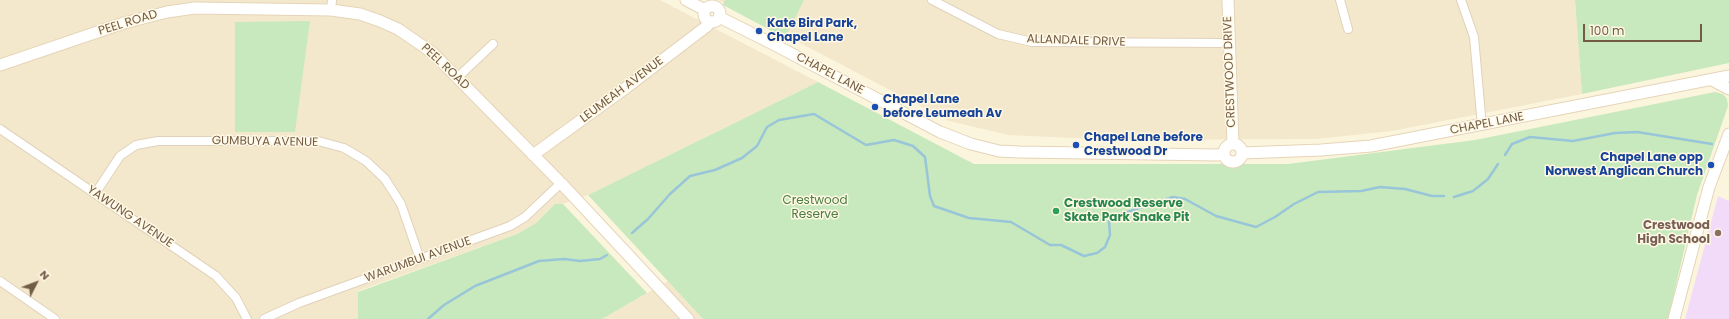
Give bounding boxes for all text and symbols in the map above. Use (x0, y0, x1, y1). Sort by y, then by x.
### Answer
street label: PEEL ROAD (97, 7, 159, 39)
street label: CRESTWOOD DRIVE (1221, 16, 1239, 128)
scale bar (1585, 16, 1704, 42)
place label: Kate Bird Park, Chapel Lane (767, 17, 857, 45)
text: 100 m (1590, 22, 1624, 39)
marker: Kate Bird Park, Chapel Lane (754, 26, 764, 36)
street label: ALLANDALE DRIVE (1026, 32, 1126, 50)
street label: PEEL ROAD (418, 41, 472, 93)
street label: CHAPEL LANE (794, 50, 866, 98)
street label: LEUMEAH AVENUE (578, 54, 666, 126)
place label: Chapel Lane before Leumeah Av (883, 93, 1002, 121)
marker: Chapel Lane before Leumeah Av (870, 102, 880, 112)
street label: CHAPEL LANE (1449, 110, 1525, 138)
place label: Chapel Lane before Crestwood Dr (1084, 131, 1203, 159)
street label: GUMBUYA AVENUE (212, 134, 318, 150)
marker: Chapel Lane before Crestwood Dr (1071, 140, 1081, 150)
place label: Chapel Lane opp Norwest Anglican Church (1545, 151, 1703, 179)
marker: Chapel Lane opp Norwest Anglican Church (1706, 160, 1716, 170)
street label: YAWUNG AVENUE (84, 183, 176, 251)
park label: Crestwood Reserve (782, 194, 848, 222)
place label: Crestwood Reserve Skate Park Snake Pit (1064, 197, 1189, 225)
marker: Crestwood Reserve Skate Park Snake Pit (1051, 206, 1061, 216)
place label: Crestwood High School (1637, 219, 1710, 247)
marker: Crestwood High School (1713, 228, 1723, 238)
street label: WARUMBUI AVENUE (363, 234, 473, 286)
north arrow (16, 263, 56, 303)
text: N (36, 267, 54, 283)

